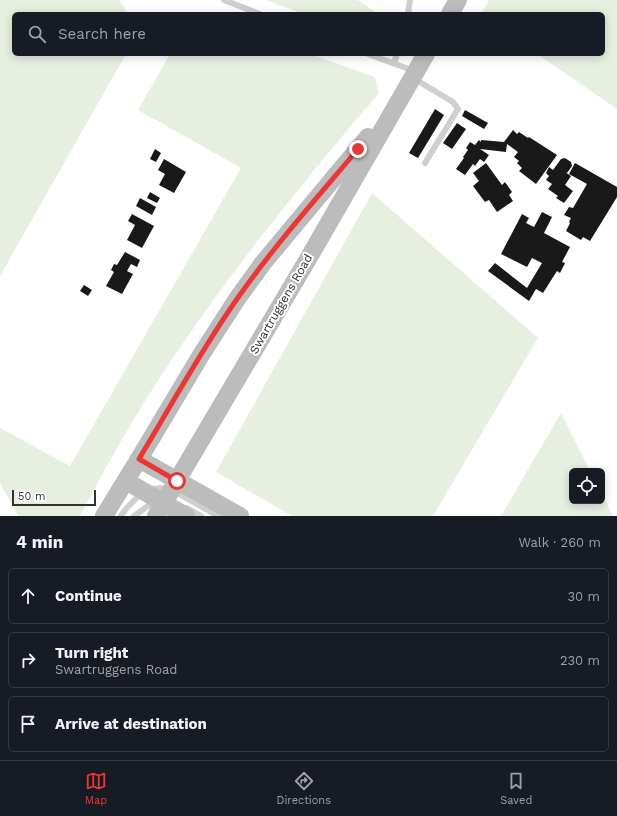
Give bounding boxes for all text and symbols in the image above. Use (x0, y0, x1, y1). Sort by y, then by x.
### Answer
search box (12, 12, 605, 56)
icon: search (26, 23, 48, 45)
text: Search here (58, 25, 146, 43)
route end (349, 140, 367, 158)
street label: Swartruggens Road (247, 252, 315, 356)
map controls (569, 468, 605, 504)
button: locate (569, 468, 605, 504)
route start (168, 472, 186, 490)
scale bar (12, 488, 96, 507)
text: 50 m (18, 490, 45, 503)
text: 4 min (16, 532, 63, 552)
text: Walk · 260 m (518, 535, 601, 550)
icon: ahead (17, 585, 39, 607)
text: Continue (55, 587, 122, 605)
text: 30 m (568, 589, 600, 604)
text: Turn right (55, 644, 128, 662)
icon: right (17, 649, 39, 671)
text: 230 m (560, 653, 600, 668)
text: Swartruggens Road (55, 662, 178, 677)
icon: arrive (17, 713, 39, 735)
text: Arrive at destination (55, 715, 207, 733)
tab: Map (85, 770, 107, 807)
tab: Directions (277, 770, 331, 807)
tab: Saved (500, 770, 532, 807)

